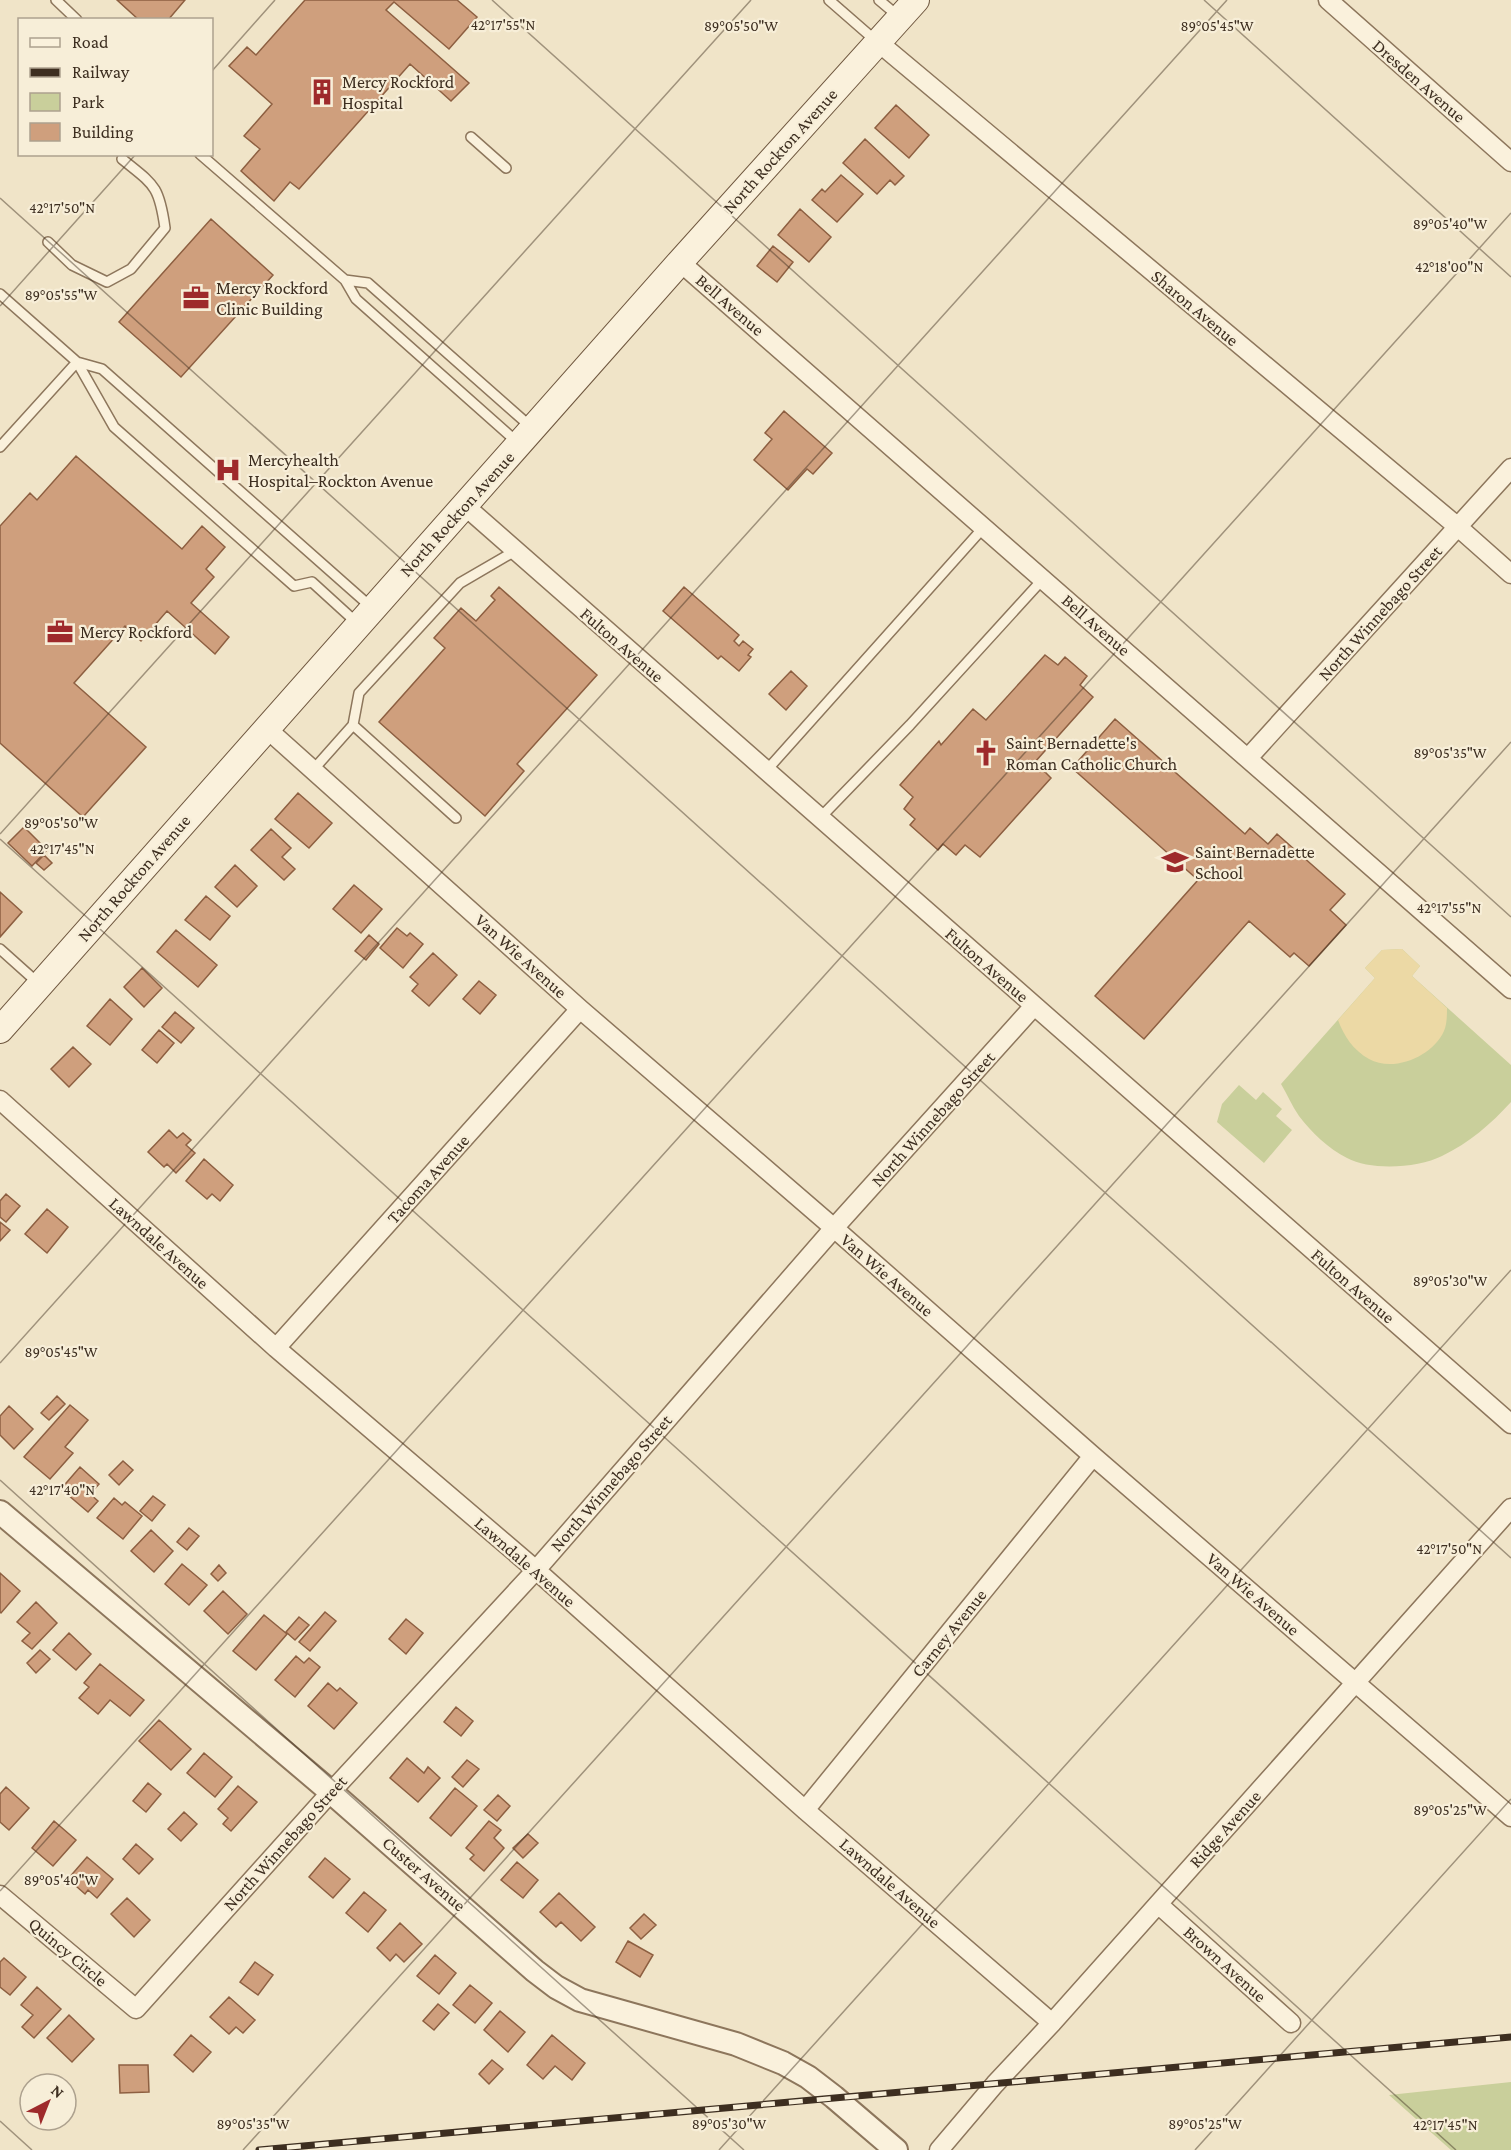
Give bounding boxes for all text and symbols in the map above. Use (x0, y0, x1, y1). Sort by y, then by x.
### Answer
text: 42°17'55"N (471, 17, 536, 33)
legend (18, 18, 213, 156)
text: 89°05'50"W (704, 18, 778, 34)
text: 89°05'45"W (1180, 18, 1254, 34)
text: Road (72, 32, 109, 52)
street label: Dresden Avenue (1369, 35, 1470, 127)
text: Railway (72, 62, 130, 82)
place label: Mercy Rockford Hospital (342, 72, 455, 113)
building icon: Mercy Rockford Hospital (307, 77, 337, 107)
street label: North Rockton Avenue (719, 84, 842, 218)
text: Park (72, 92, 104, 112)
text: Building (72, 122, 134, 142)
text: 42°17'50"N (29, 200, 95, 216)
text: 89°05'40"W (1413, 216, 1487, 232)
text: 42°18'00"N (1415, 259, 1483, 275)
street label: Sharon Avenue (1147, 266, 1243, 350)
street label: Bell Avenue (692, 270, 768, 340)
place label: Mercy Rockford Clinic Building (216, 278, 329, 319)
office icon: Mercy Rockford Clinic Building (181, 283, 211, 313)
text: 89°05'55"W (25, 287, 98, 303)
street label: North Rockton Avenue (396, 447, 519, 581)
place label: Mercyhealth Hospital–Rockton Avenue (248, 450, 433, 491)
hospital icon: Mercyhealth Hospital–Rockton Avenue (213, 455, 243, 485)
street label: North Winnebago Street (1314, 541, 1447, 685)
street label: Bell Avenue (1058, 590, 1134, 660)
street label: Fulton Avenue (576, 603, 668, 687)
office icon: Mercy Rockford (45, 617, 75, 647)
place label: Mercy Rockford (80, 622, 193, 642)
place label: Saint Bernadette's Roman Catholic Church (1006, 733, 1177, 774)
church icon: Saint Bernadette's Roman Catholic Church (971, 738, 1001, 768)
text: 89°05'35"W (1413, 745, 1487, 761)
street label: North Rockton Avenue (73, 810, 195, 946)
text: 89°05'50"W (24, 815, 98, 831)
text: 42°17'45"N (29, 841, 95, 857)
place label: Saint Bernadette School (1195, 842, 1315, 883)
school or university icon: Saint Bernadette School (1160, 847, 1190, 877)
text: 42°17'55"N (1417, 900, 1482, 916)
street label: Van Wie Avenue (471, 910, 571, 1002)
street label: Fulton Avenue (941, 923, 1033, 1007)
street label: North Winnebago Street (867, 1047, 1000, 1191)
street label: Tacoma Avenue (383, 1130, 473, 1228)
street label: Lawndale Avenue (105, 1193, 213, 1293)
street label: Van Wie Avenue (837, 1229, 937, 1321)
street label: Fulton Avenue (1307, 1244, 1399, 1328)
text: 89°05'30"W (1413, 1273, 1487, 1289)
text: 89°05'45"W (24, 1344, 98, 1360)
street label: North Winnebago Street (546, 1410, 677, 1556)
text: 42°17'40"N (29, 1482, 95, 1498)
street label: Lawndale Avenue (471, 1513, 580, 1611)
text: 42°17'50"N (1416, 1541, 1482, 1557)
street label: Van Wie Avenue (1203, 1548, 1303, 1640)
street label: Carney Avenue (907, 1585, 991, 1681)
street label: North Winnebago Street (219, 1771, 352, 1915)
street label: Ridge Avenue (1185, 1786, 1265, 1872)
text: 89°05'25"W (1413, 1802, 1487, 1818)
street label: Custer Avenue (378, 1832, 470, 1916)
street label: Lawndale Avenue (836, 1834, 945, 1932)
text: 89°05'40"W (24, 1872, 98, 1888)
street label: Quincy Circle (25, 1913, 111, 1991)
street label: Brown Avenue (1180, 1922, 1270, 2006)
north arrow (18, 2072, 78, 2132)
text: N (48, 2081, 68, 2101)
text: 89°05'35"W (216, 2116, 290, 2132)
text: 89°05'30"W (692, 2116, 766, 2132)
text: 89°05'25"W (1168, 2116, 1242, 2132)
text: 42°17'45"N (1412, 2117, 1478, 2133)

